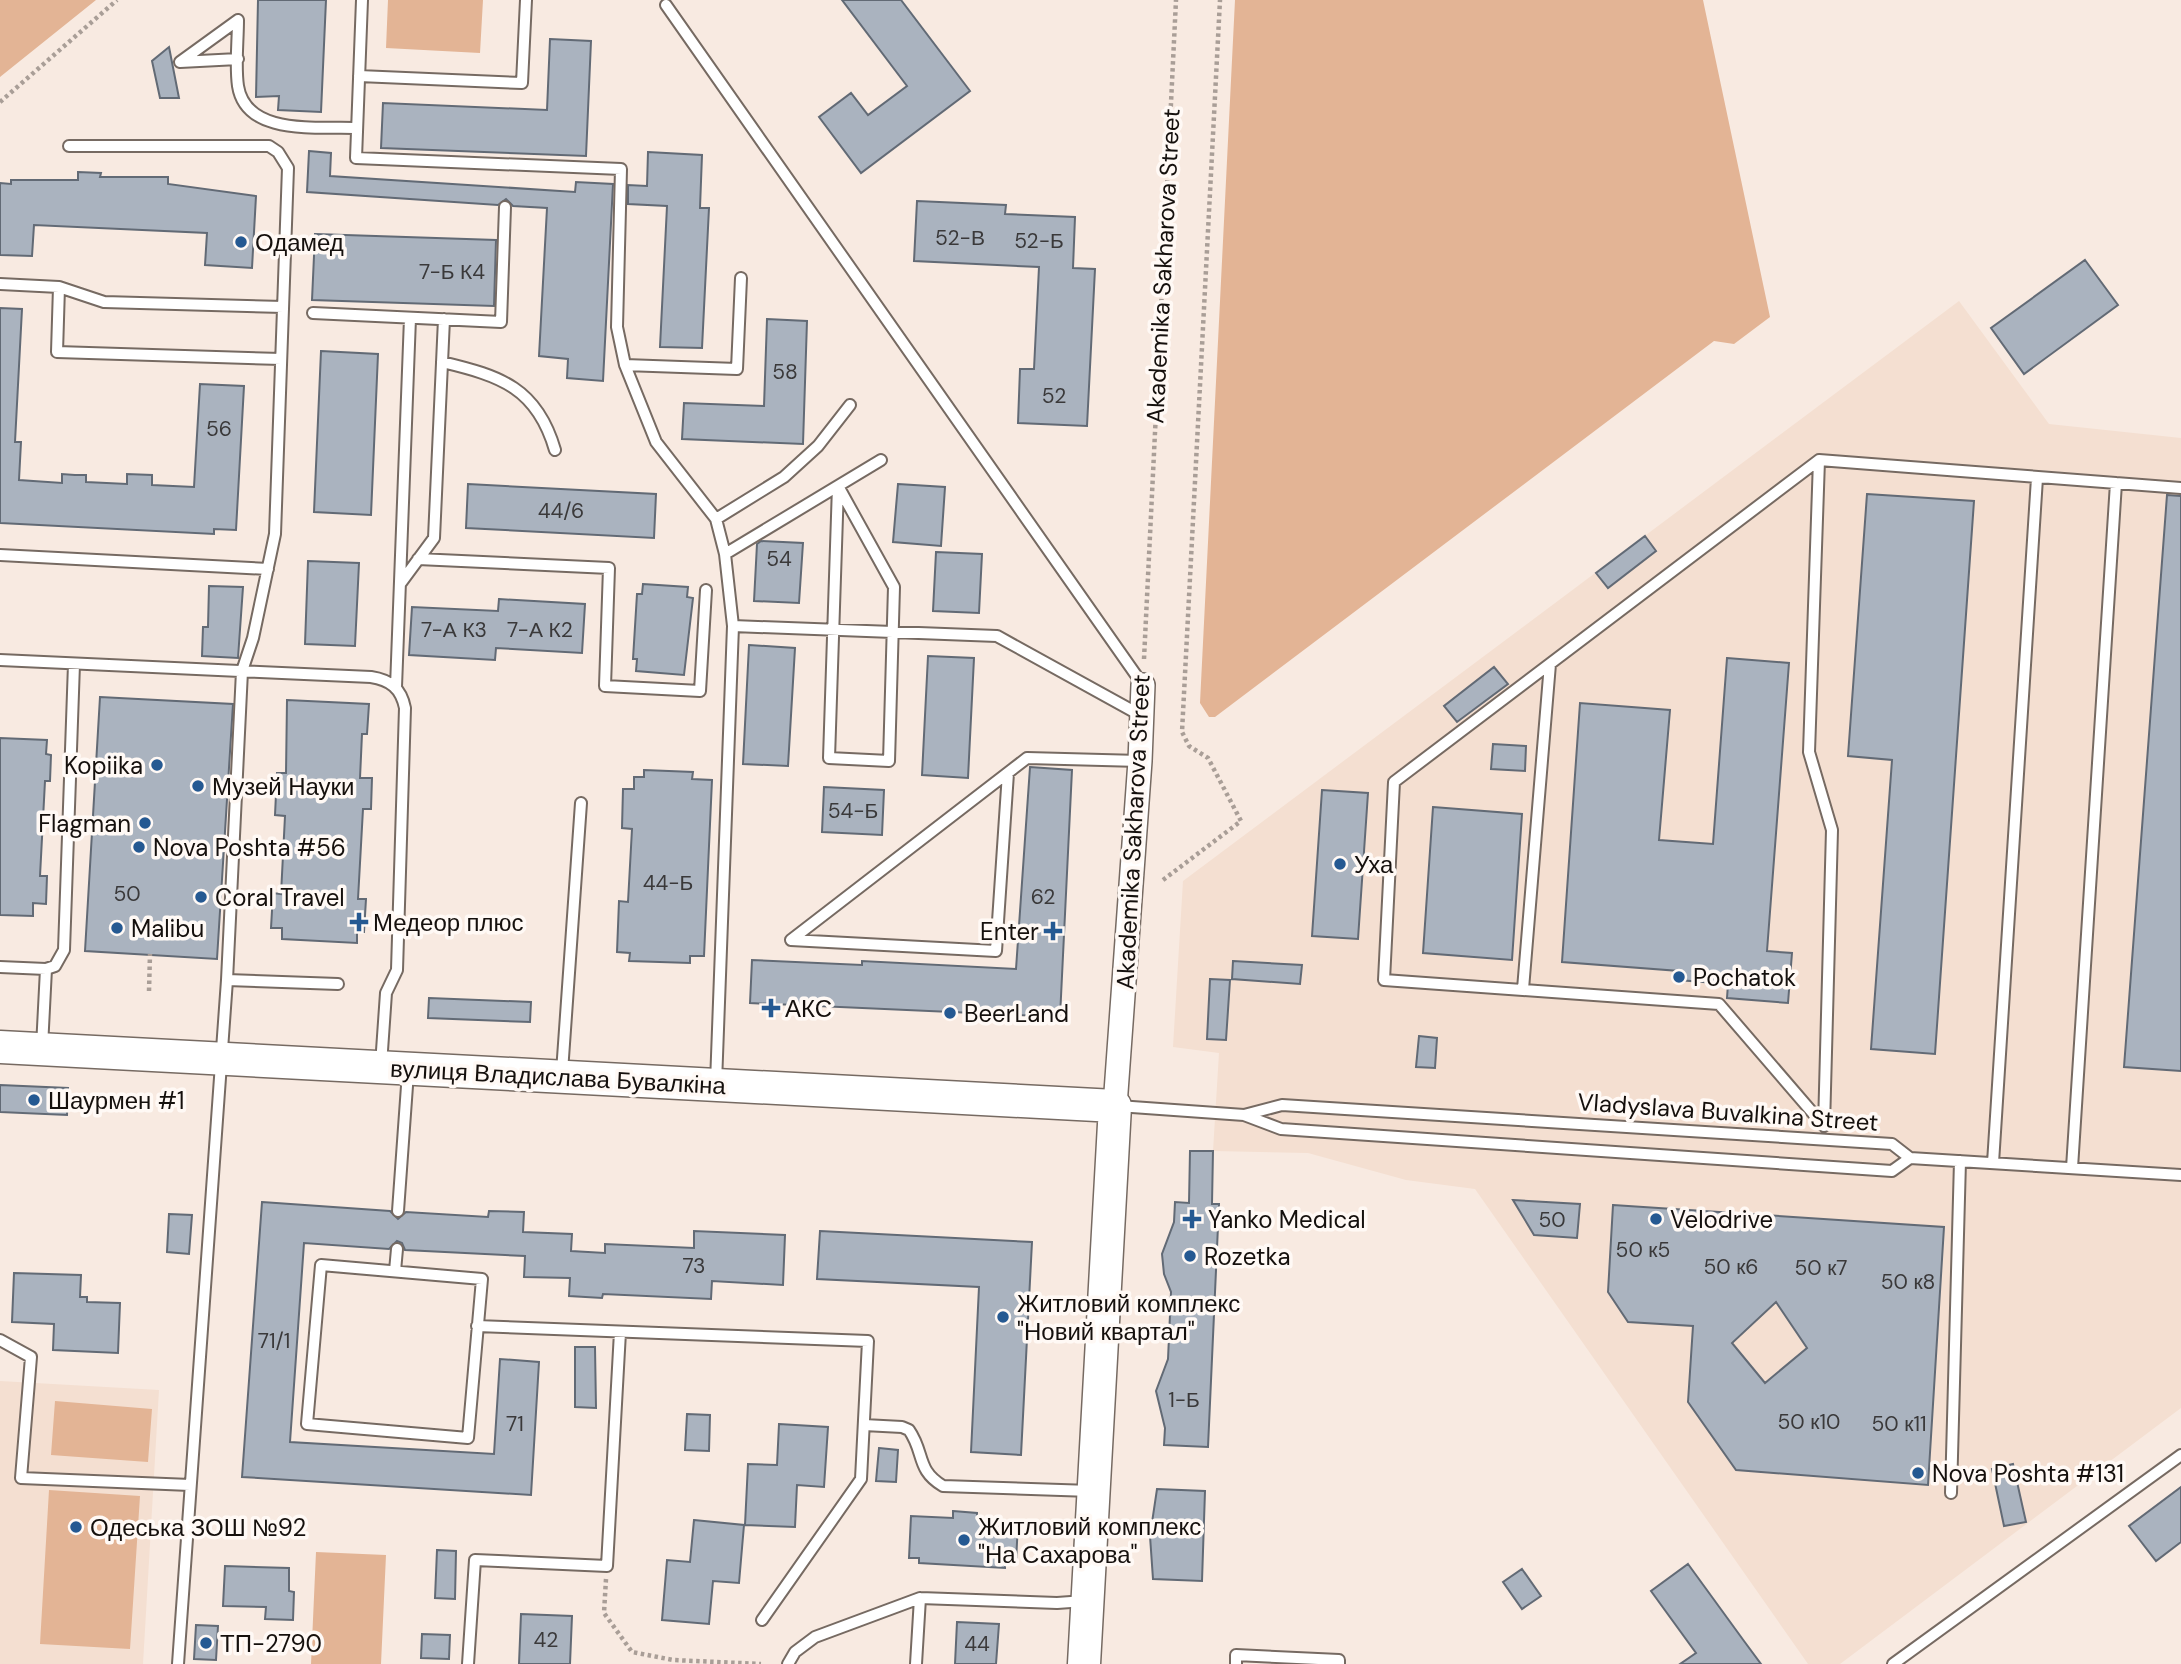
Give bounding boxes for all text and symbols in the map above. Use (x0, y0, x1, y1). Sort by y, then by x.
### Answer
street label: Akademika Sakharova Street (1139, 108, 1187, 424)
house number: 52-В (935, 224, 985, 252)
place label: Одамед (255, 227, 344, 258)
house number: 52-Б (1014, 227, 1064, 255)
marker: Одамед (233, 234, 249, 250)
house number: 7-Б К4 (419, 258, 485, 286)
house number: 58 (772, 358, 798, 386)
house number: 52 (1042, 382, 1066, 410)
house number: 56 (206, 415, 232, 443)
house number: 44/6 (538, 497, 584, 525)
house number: 54 (766, 545, 792, 573)
house number: 7-А К3 (421, 616, 487, 644)
house number: 7-А К2 (507, 616, 573, 644)
street label: Akademika Sakharova Street (1109, 674, 1157, 990)
place label: Kopiika (64, 750, 143, 781)
marker: Kopiika (149, 757, 165, 773)
place label: Музей Науки (212, 771, 354, 802)
marker: Музей Науки (190, 778, 206, 794)
house number: 54-Б (828, 797, 878, 825)
place label: Flagman (38, 808, 131, 839)
marker: Flagman (137, 815, 153, 831)
place label: Nova Poshta #56 (153, 832, 346, 863)
marker: Nova Poshta #56 (131, 839, 147, 855)
place label: Уха (1354, 849, 1394, 880)
marker: Уха (1332, 856, 1348, 872)
house number: 44-Б (643, 869, 693, 897)
house number: 50 (113, 880, 141, 908)
place label: Coral Travel (215, 882, 345, 913)
house number: 62 (1031, 883, 1055, 911)
marker: Coral Travel (193, 889, 209, 905)
place label: Медеор плюс (373, 907, 524, 938)
place label: Malibu (131, 913, 204, 944)
marker: Медеор плюс (351, 914, 367, 930)
place label: Enter (980, 916, 1039, 947)
marker: Malibu (109, 920, 125, 936)
marker: Enter (1045, 923, 1061, 939)
place label: Pochatok (1693, 962, 1796, 993)
marker: Pochatok (1671, 969, 1687, 985)
place label: АКС (785, 993, 832, 1024)
place label: BeerLand (964, 998, 1069, 1029)
marker: АКС (763, 1000, 779, 1016)
marker: BeerLand (942, 1005, 958, 1021)
street label: вулиця Владислава Бувалкіна (389, 1053, 727, 1101)
place label: Шаурмен #1 (48, 1085, 184, 1116)
street label: Vladyslava Buvalkina Street (1577, 1086, 1879, 1138)
marker: Шаурмен #1 (26, 1092, 42, 1108)
place label: Yanko Medical (1208, 1204, 1366, 1235)
place label: Velodrive (1670, 1204, 1773, 1235)
house number: 50 (1538, 1206, 1566, 1234)
marker: Yanko Medical (1182, 1209, 1202, 1229)
marker: Velodrive (1648, 1211, 1664, 1227)
house number: 50 к5 (1616, 1236, 1670, 1264)
place label: Rozetka (1204, 1241, 1290, 1272)
marker: Rozetka (1182, 1248, 1198, 1264)
house number: 73 (682, 1252, 706, 1280)
house number: 50 к6 (1703, 1253, 1759, 1281)
house number: 50 к7 (1794, 1254, 1848, 1282)
house number: 50 к8 (1881, 1268, 1935, 1296)
place label: Житловий комплекс "Новий квартал" (1017, 1288, 1240, 1347)
marker: Житловий комплекс "Новий квартал" (995, 1309, 1011, 1325)
house number: 71/1 (258, 1327, 290, 1355)
house number: 1-Б (1168, 1386, 1200, 1414)
house number: 50 к10 (1778, 1408, 1840, 1436)
house number: 71 (506, 1410, 524, 1438)
house number: 50 к11 (1871, 1410, 1927, 1438)
place label: Nova Poshta #131 (1932, 1458, 2124, 1489)
marker: Nova Poshta #131 (1910, 1465, 1926, 1481)
place label: Житловий комплекс "На Сахарова" (978, 1511, 1201, 1570)
place label: Одеська ЗОШ №92 (90, 1512, 306, 1543)
marker: Одеська ЗОШ №92 (68, 1519, 84, 1535)
marker: Житловий комплекс "На Сахарова" (956, 1532, 972, 1548)
house number: 42 (534, 1626, 558, 1654)
place label: ТП-2790 (220, 1628, 322, 1659)
house number: 44 (964, 1630, 990, 1658)
marker: ТП-2790 (198, 1635, 214, 1651)

